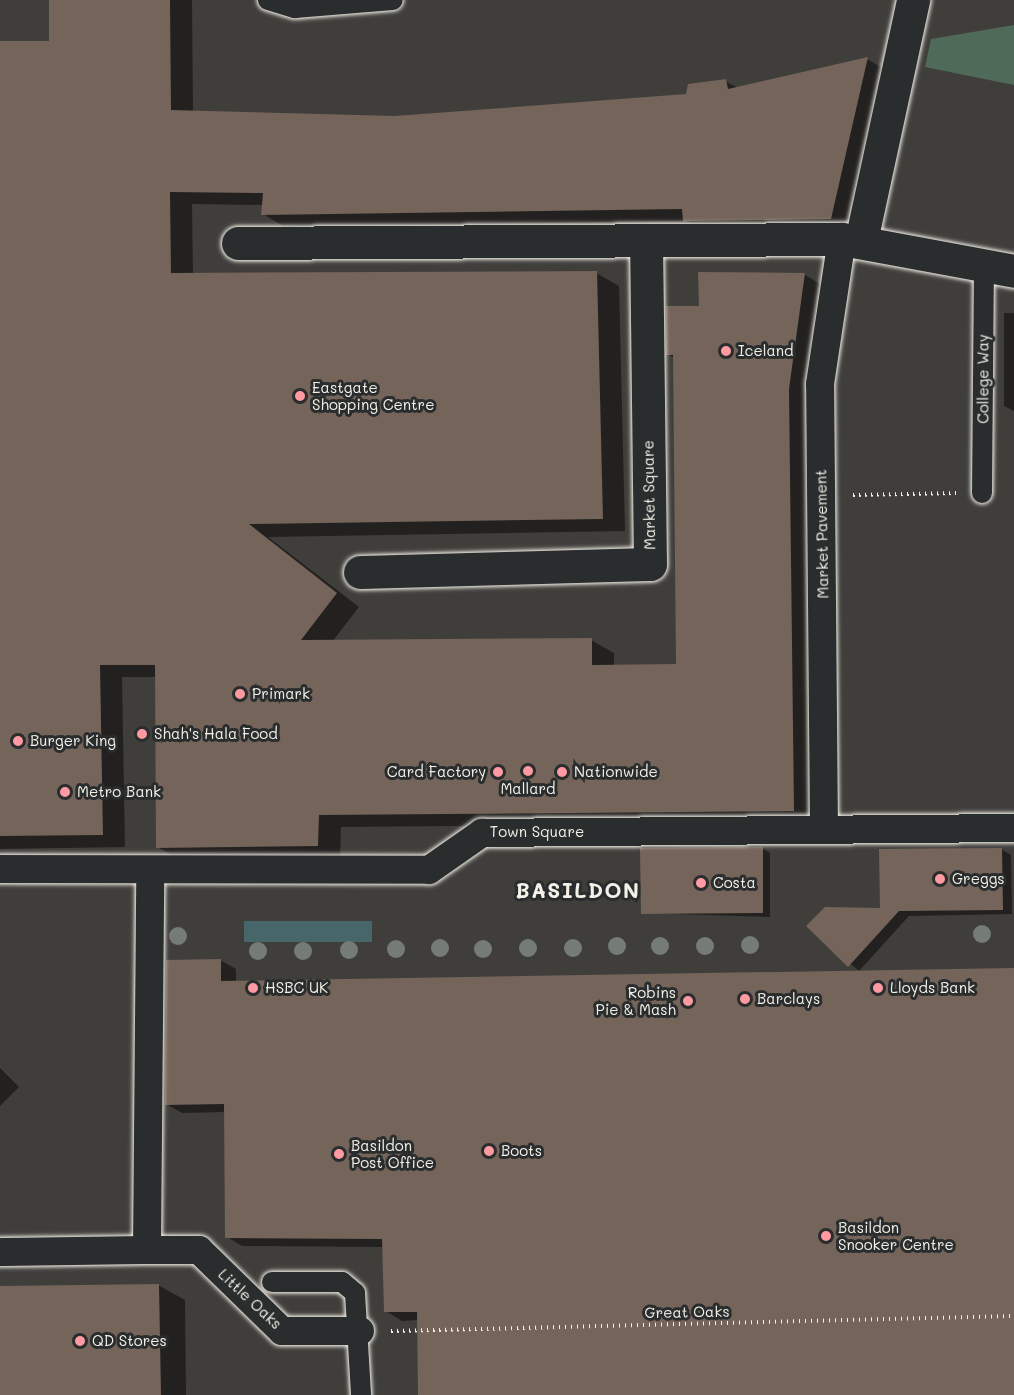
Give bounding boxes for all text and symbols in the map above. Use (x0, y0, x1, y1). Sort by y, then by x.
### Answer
street label: College Way (974, 334, 992, 424)
place label: Iceland (738, 342, 794, 360)
marker: Iceland (719, 344, 733, 358)
place label: Eastgate Shopping Centre (312, 378, 434, 413)
marker: Eastgate Shopping Centre (293, 389, 307, 403)
street label: Market Square (639, 440, 659, 550)
street label: Market Pavement (812, 469, 832, 599)
place label: Primark (252, 685, 310, 703)
marker: Primark (233, 687, 247, 701)
place label: Shah's Hala Food (154, 725, 278, 743)
marker: Shah's Hala Food (135, 727, 149, 741)
place label: Burger King (30, 732, 116, 750)
marker: Burger King (11, 734, 25, 748)
place label: Card Factory (387, 763, 486, 781)
place label: Nationwide (574, 763, 658, 781)
marker: Mallard (521, 764, 535, 778)
marker: Card Factory (491, 765, 505, 779)
marker: Nationwide (555, 765, 569, 779)
place label: Mallard (500, 780, 556, 798)
place label: Metro Bank (77, 783, 161, 801)
marker: Metro Bank (58, 785, 72, 799)
street label: Town Square (490, 823, 584, 841)
place label: Greggs (952, 870, 1005, 888)
marker: Greggs (933, 872, 947, 886)
place label: Costa (713, 874, 756, 892)
marker: Costa (694, 876, 708, 890)
district label: BASILDON (516, 877, 640, 903)
place label: HSBC UK (265, 979, 328, 997)
place label: Lloyds Bank (890, 979, 975, 997)
marker: HSBC UK (246, 981, 260, 995)
marker: Lloyds Bank (871, 981, 885, 995)
place label: Robins Pie & Mash (595, 983, 676, 1018)
place label: Barclays (757, 990, 820, 1008)
marker: Barclays (738, 992, 752, 1006)
marker: Robins Pie & Mash (681, 994, 695, 1008)
place label: Basildon Post Office (351, 1136, 434, 1171)
place label: Boots (501, 1142, 542, 1160)
marker: Boots (482, 1144, 496, 1158)
marker: Basildon Post Office (332, 1147, 346, 1161)
place label: Basildon Snooker Centre (838, 1218, 954, 1253)
marker: Basildon Snooker Centre (819, 1229, 833, 1243)
street label: Little Oaks (215, 1265, 285, 1333)
street label: Great Oaks (644, 1302, 730, 1322)
place label: QD Stores (92, 1332, 167, 1350)
marker: QD Stores (73, 1334, 87, 1348)

